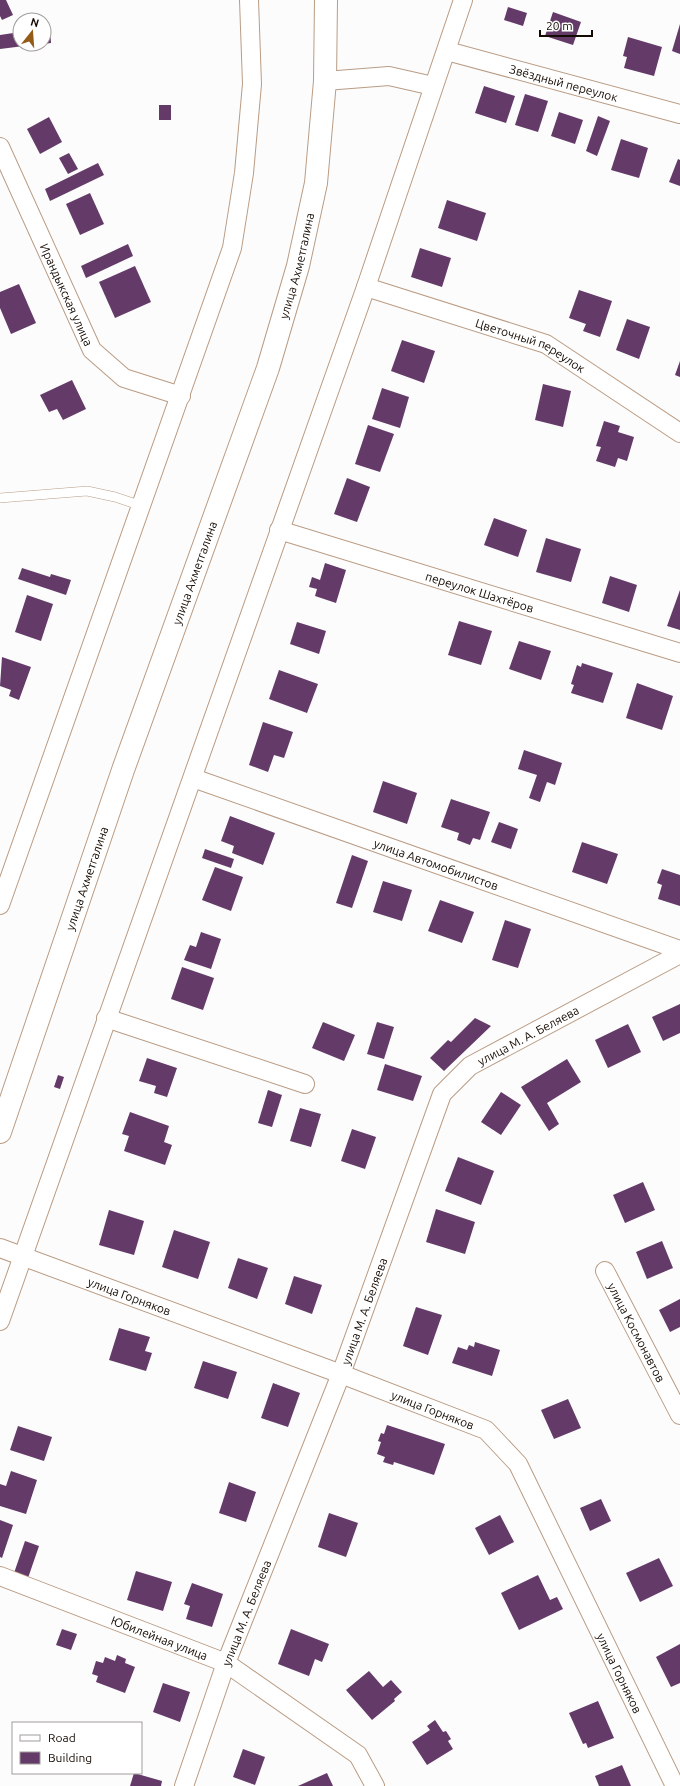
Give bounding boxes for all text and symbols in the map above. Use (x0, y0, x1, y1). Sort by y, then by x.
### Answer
north arrow (12, 12, 52, 52)
scale bar (540, 12, 592, 38)
text: N (29, 15, 41, 29)
text: 20 m (546, 19, 573, 32)
street label: Звёздный переулок (508, 62, 619, 103)
street label: улица Ахметгалина (276, 211, 316, 320)
street label: Ирандыкская улица (38, 241, 96, 348)
street label: Цветочный переулок (474, 316, 588, 375)
street label: улица Ахметгалина (170, 519, 219, 626)
street label: переулок Шахтёров (424, 569, 535, 614)
street label: улица Ахметгалина (63, 825, 110, 932)
street label: улица Автомобилистов (372, 836, 500, 892)
street label: улица М. А. Беляева (475, 1003, 581, 1067)
street label: улица М. А. Беляева (338, 1256, 389, 1366)
street label: улица Горняков (86, 1275, 173, 1317)
street label: улица Космонавтов (606, 1280, 668, 1384)
street label: улица Горняков (390, 1388, 476, 1431)
street label: улица М. А. Беляева (219, 1558, 273, 1668)
street label: Юбилейная улица (109, 1613, 210, 1662)
street label: улица Горняков (595, 1631, 645, 1715)
legend (12, 1722, 142, 1774)
text: Road (48, 1731, 76, 1744)
text: Building (48, 1751, 92, 1764)

